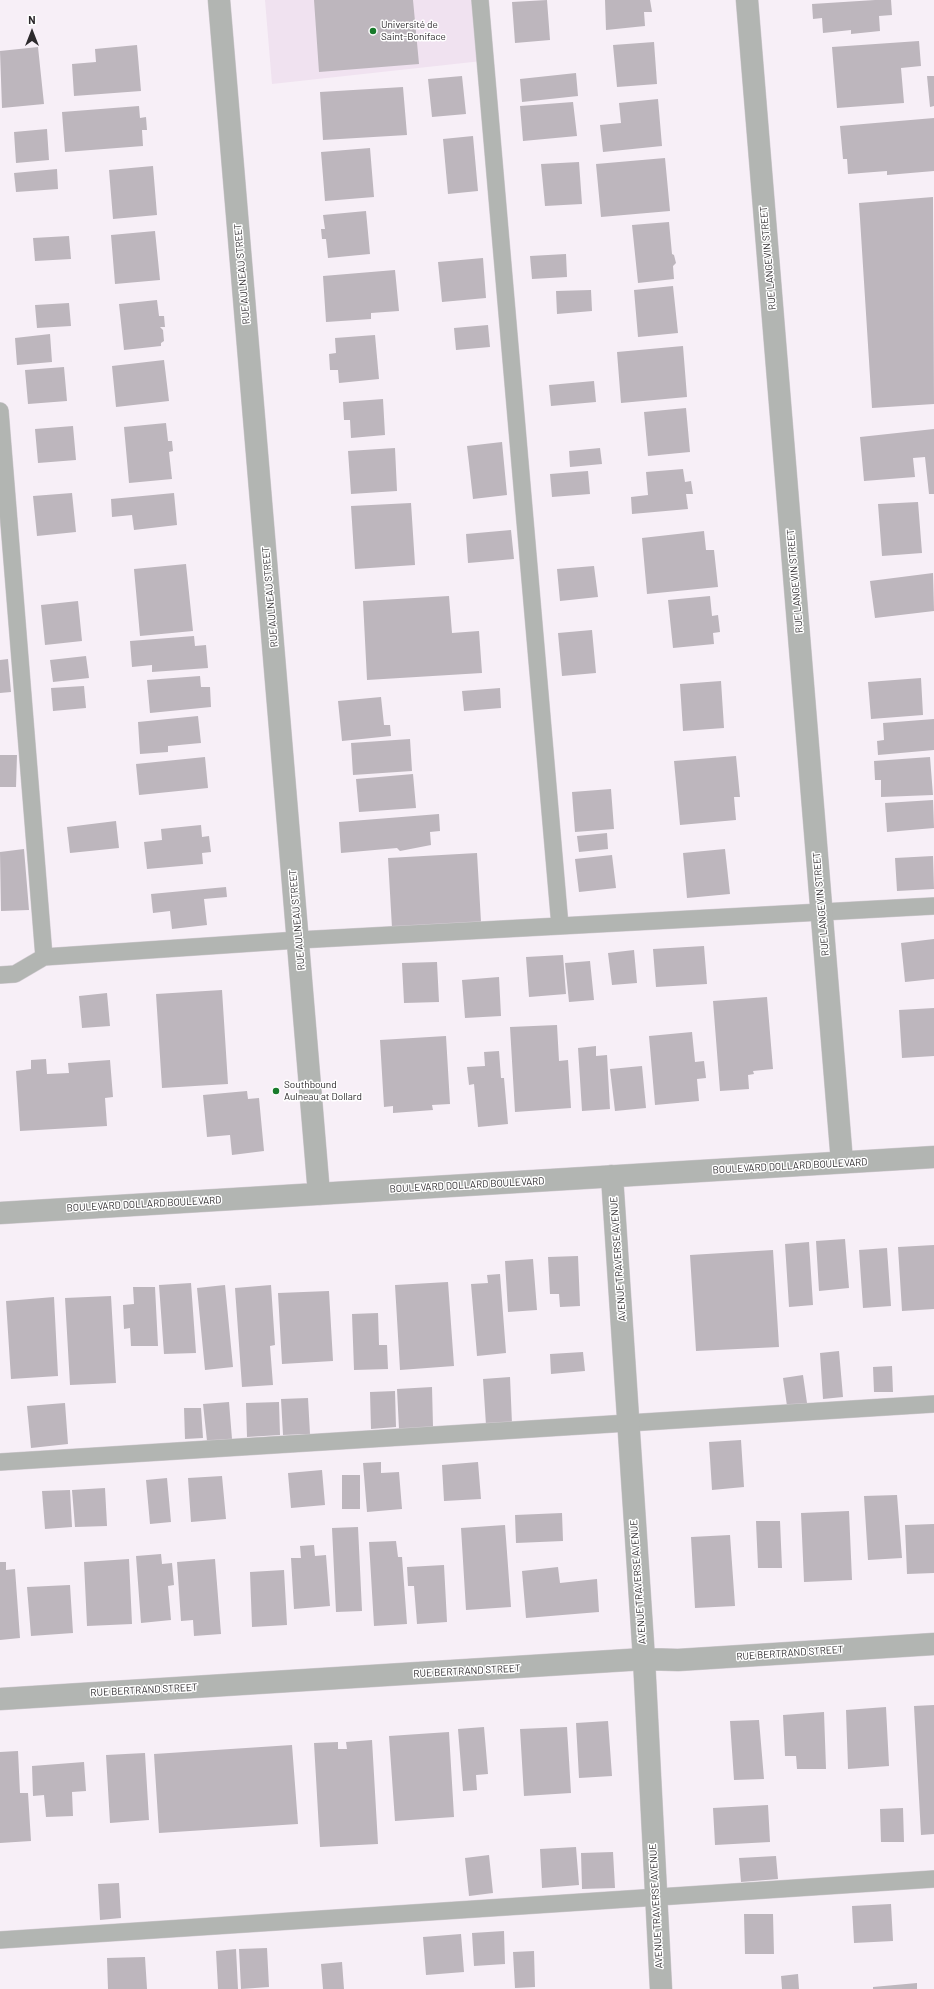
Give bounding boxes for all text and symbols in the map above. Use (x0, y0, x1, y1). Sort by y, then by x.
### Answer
north arrow (12, 12, 52, 52)
text: N (28, 13, 36, 26)
place label: Université de Saint-Boniface (381, 19, 446, 42)
marker: Université de Saint-Boniface (368, 26, 378, 36)
street label: RUE LANGEVIN STREET (757, 205, 779, 311)
street label: RUE AULNEAU STREET (232, 223, 252, 325)
street label: RUE LANGEVIN STREET (784, 528, 806, 634)
street label: RUE AULNEAU STREET (260, 546, 280, 648)
street label: RUE LANGEVIN STREET (810, 851, 832, 957)
street label: RUE AULNEAU STREET (287, 869, 307, 971)
place label: Southbound Aulneau at Dollard (284, 1079, 362, 1102)
marker: Southbound Aulneau at Dollard (271, 1086, 281, 1096)
street label: BOULEVARD DOLLARD BOULEVARD (712, 1156, 868, 1176)
street label: BOULEVARD DOLLARD BOULEVARD (389, 1175, 545, 1195)
street label: BOULEVARD DOLLARD BOULEVARD (66, 1194, 222, 1214)
street label: AVENUE TRAVERSE AVENUE (608, 1196, 628, 1322)
street label: AVENUE TRAVERSE AVENUE (628, 1519, 648, 1645)
street label: RUE BERTRAND STREET (736, 1643, 844, 1663)
street label: RUE BERTRAND STREET (413, 1662, 521, 1680)
street label: RUE BERTRAND STREET (90, 1681, 198, 1699)
street label: AVENUE TRAVERSE AVENUE (647, 1843, 665, 1969)

